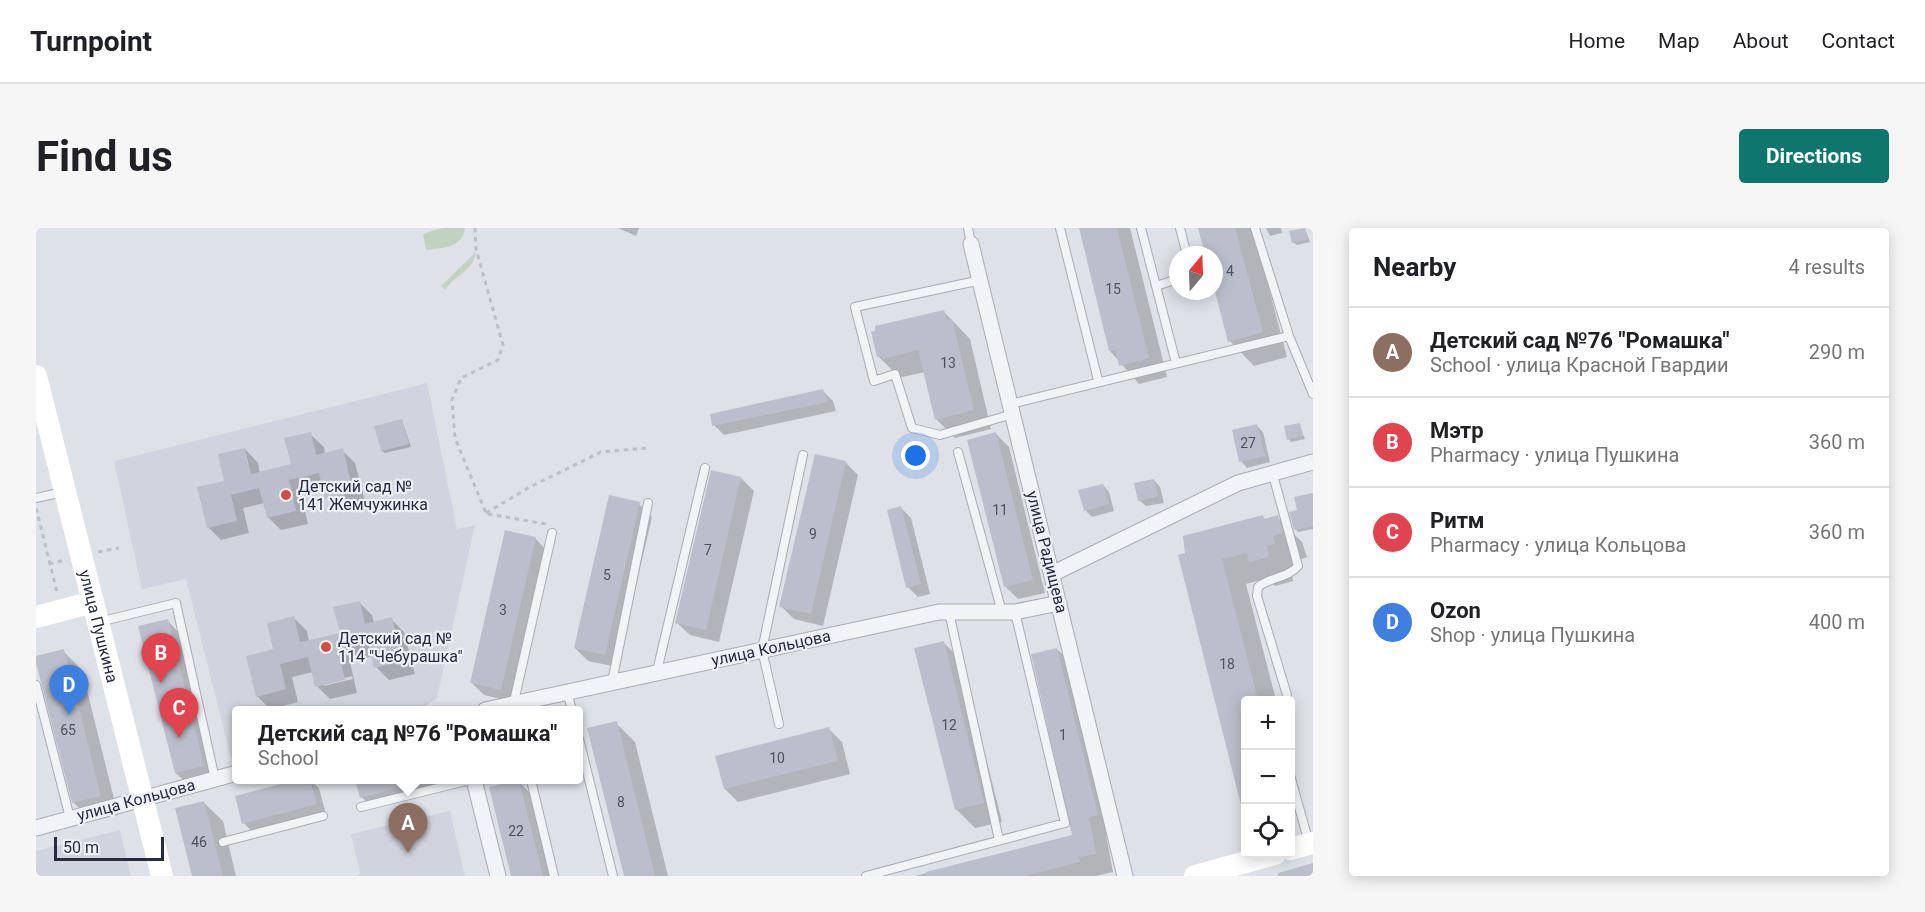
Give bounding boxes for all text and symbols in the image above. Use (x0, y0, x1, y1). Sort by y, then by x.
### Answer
text: Turnpoint (30, 25, 152, 58)
text: Home (1569, 29, 1625, 53)
text: Map (1658, 29, 1700, 53)
text: About (1733, 29, 1789, 53)
text: Contact (1822, 29, 1895, 53)
button: Directions (1739, 129, 1889, 183)
text: Find us (36, 132, 173, 181)
north arrow (1169, 246, 1223, 300)
text: Nearby (1373, 252, 1456, 282)
text: 4 results (1789, 255, 1865, 279)
house number: 4 (1226, 263, 1234, 279)
house number: 15 (1105, 281, 1121, 297)
text: Детский сад №76 "Ромашка" (1430, 328, 1729, 353)
text: A (1386, 340, 1399, 364)
text: 290 m (1809, 340, 1865, 364)
text: School · улица Красной Гвардии (1430, 353, 1729, 377)
house number: 13 (940, 355, 956, 371)
text: Мэтр (1430, 418, 1484, 443)
text: B (1386, 430, 1399, 454)
text: 360 m (1809, 430, 1865, 454)
house number: 27 (1240, 435, 1256, 451)
your location (901, 441, 930, 470)
text: Pharmacy · улица Пушкина (1430, 443, 1679, 467)
place label: Детский сад № 141 Жемчужинка (298, 477, 428, 514)
marker: Детский сад № 141 Жемчужинка (279, 488, 293, 502)
street label: улица Радищева (1023, 489, 1071, 615)
house number: 11 (992, 502, 1008, 518)
text: Ритм (1430, 508, 1485, 533)
text: C (1386, 520, 1399, 544)
text: 360 m (1809, 520, 1865, 544)
house number: 9 (809, 526, 817, 542)
text: Pharmacy · улица Кольцова (1430, 533, 1686, 557)
house number: 7 (704, 542, 712, 558)
house number: 5 (603, 567, 611, 583)
street label: улица Пушкина (76, 568, 122, 685)
text: Ozon (1430, 598, 1481, 623)
house number: 3 (499, 602, 507, 618)
text: D (1386, 610, 1399, 634)
text: 400 m (1809, 610, 1865, 634)
text: Shop · улица Пушкина (1430, 623, 1635, 647)
street label: улица Кольцова (710, 626, 832, 670)
place label: Детский сад № 114 "Чебурашка" (338, 629, 463, 666)
pin: B (142, 634, 180, 683)
marker: Детский сад № 114 "Чебурашка" (319, 640, 333, 654)
house number: 18 (1219, 656, 1235, 672)
pin: D (50, 666, 88, 715)
pin: C (160, 688, 198, 738)
map controls (1241, 696, 1295, 858)
button: + (1241, 696, 1295, 750)
popup (232, 706, 583, 784)
house number: 12 (941, 717, 957, 733)
text: Детский сад №76 "Ромашка" (258, 721, 557, 746)
house number: 65 (60, 722, 76, 738)
house number: 1 (1059, 727, 1067, 743)
text: School (258, 746, 319, 770)
house number: 10 (769, 750, 785, 766)
button: − (1241, 750, 1295, 804)
street label: улица Кольцова (75, 775, 197, 825)
house number: 8 (617, 794, 625, 810)
pin: A (388, 804, 428, 853)
button: locate (1241, 804, 1295, 858)
house number: 22 (508, 823, 524, 839)
scale bar (54, 834, 164, 862)
house number: 46 (191, 834, 207, 850)
text: 50 m (63, 838, 99, 857)

